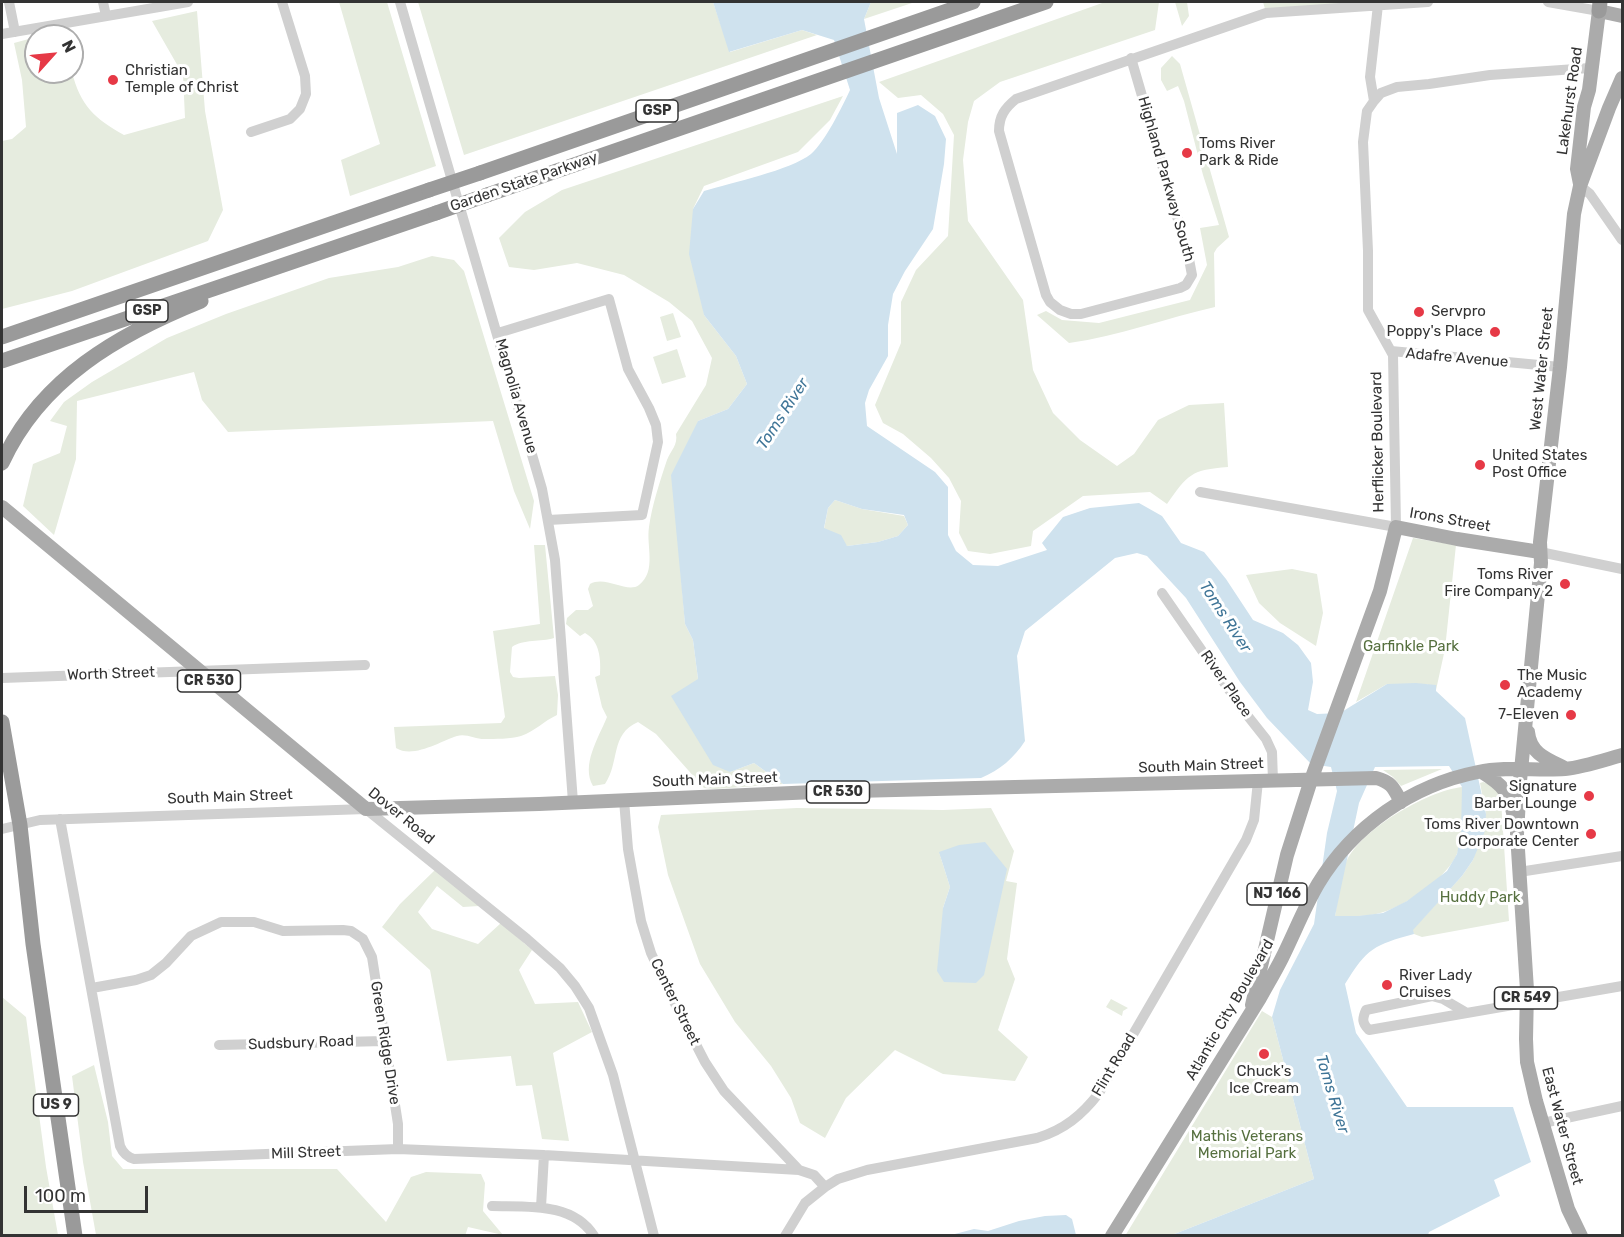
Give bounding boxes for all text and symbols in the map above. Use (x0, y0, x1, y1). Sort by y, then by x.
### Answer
north arrow (24, 24, 84, 84)
text: N (58, 37, 80, 56)
street label: Lakehurst Road (1553, 46, 1587, 156)
place label: Christian Temple of Christ (125, 62, 239, 97)
marker: Christian Temple of Christ (106, 73, 120, 87)
street label: Highland Parkway South (1134, 94, 1198, 264)
road number: GSP (636, 100, 678, 122)
place label: Toms River Park & Ride (1199, 135, 1279, 170)
marker: Toms River Park & Ride (1180, 146, 1194, 160)
street label: Garden State Parkway (448, 148, 600, 216)
road number: GSP (126, 300, 168, 322)
place label: Servpro (1431, 303, 1486, 321)
marker: Servpro (1412, 305, 1426, 319)
street label: West Water Street (1527, 306, 1557, 432)
place label: Poppy's Place (1386, 323, 1483, 341)
marker: Poppy's Place (1488, 325, 1502, 339)
street label: Magnolia Avenue (491, 337, 541, 455)
street label: Adafre Avenue (1405, 345, 1509, 371)
street label: Herflicker Boulevard (1368, 371, 1388, 513)
water label: Toms River (753, 375, 813, 453)
place label: United States Post Office (1492, 447, 1587, 482)
marker: United States Post Office (1473, 458, 1487, 472)
street label: Irons Street (1408, 504, 1492, 536)
place label: Toms River Fire Company 2 (1444, 566, 1553, 601)
marker: Toms River Fire Company 2 (1558, 577, 1572, 591)
water label: Toms River (1195, 578, 1255, 656)
park label: Garfinkle Park (1363, 638, 1459, 656)
street label: River Place (1196, 647, 1256, 721)
street label: Worth Street (67, 663, 155, 685)
place label: The Music Academy (1517, 667, 1587, 702)
road number: CR 530 (178, 670, 240, 692)
marker: The Music Academy (1498, 678, 1512, 692)
place label: 7-Eleven (1498, 706, 1559, 724)
marker: 7-Eleven (1564, 708, 1578, 722)
street label: South Main Street (1138, 755, 1264, 777)
street label: South Main Street (652, 769, 778, 791)
place label: Signature Barber Lounge (1474, 778, 1577, 813)
road number: CR 530 (806, 781, 870, 803)
street label: Dover Road (364, 784, 438, 848)
street label: South Main Street (167, 786, 293, 808)
marker: Signature Barber Lounge (1582, 789, 1596, 803)
place label: Toms River Downtown Corporate Center (1424, 816, 1579, 851)
marker: Toms River Downtown Corporate Center (1584, 827, 1598, 841)
road number: NJ 166 (1247, 883, 1307, 905)
park label: Huddy Park (1440, 889, 1520, 907)
street label: Atlantic City Boulevard (1182, 936, 1278, 1084)
street label: Center Street (646, 956, 704, 1048)
place label: River Lady Cruises (1399, 967, 1472, 1002)
marker: River Lady Cruises (1380, 978, 1394, 992)
street label: Green Ridge Drive (366, 980, 404, 1106)
road number: CR 549 (1494, 987, 1558, 1009)
street label: Flint Road (1088, 1030, 1140, 1100)
street label: Sudsbury Road (248, 1032, 354, 1054)
marker: Chuck's Ice Cream (1257, 1047, 1271, 1061)
water label: Toms River (1311, 1052, 1353, 1136)
place label: Chuck's Ice Cream (1229, 1063, 1299, 1098)
street label: East Water Street (1538, 1065, 1586, 1187)
road number: US 9 (34, 1094, 78, 1116)
park label: Mathis Veterans Memorial Park (1191, 1128, 1303, 1163)
street label: Mill Street (271, 1143, 341, 1163)
scale bar (27, 1174, 152, 1212)
text: 100 m (35, 1185, 86, 1207)

